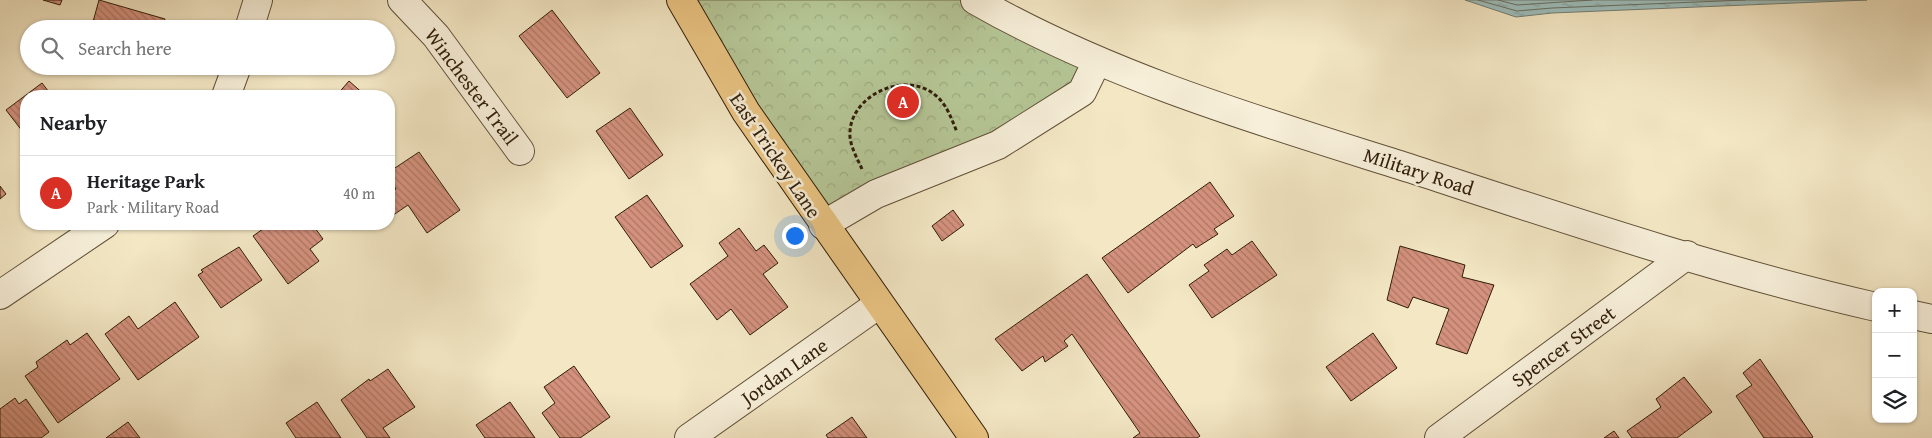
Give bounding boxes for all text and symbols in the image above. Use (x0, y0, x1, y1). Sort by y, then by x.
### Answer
search box (20, 20, 395, 75)
street label: Winchester Trail (418, 21, 526, 151)
icon: search (38, 34, 66, 62)
text: Search here (78, 34, 172, 62)
pin: A (887, 83, 919, 121)
street label: East Trickey Lane (723, 86, 829, 224)
text: Nearby (40, 107, 107, 138)
street label: Military Road (1360, 140, 1478, 203)
text: Heritage Park (87, 167, 205, 195)
text: A (51, 181, 61, 205)
text: 40 m (343, 181, 375, 205)
text: Park · Military Road (87, 195, 219, 219)
your location (782, 223, 808, 249)
map controls (1872, 288, 1917, 423)
button: + (1872, 288, 1917, 333)
street label: Spencer Street (1505, 298, 1621, 394)
street label: Jordan Lane (732, 330, 833, 413)
button: − (1872, 333, 1917, 378)
button: layers (1872, 378, 1917, 423)

